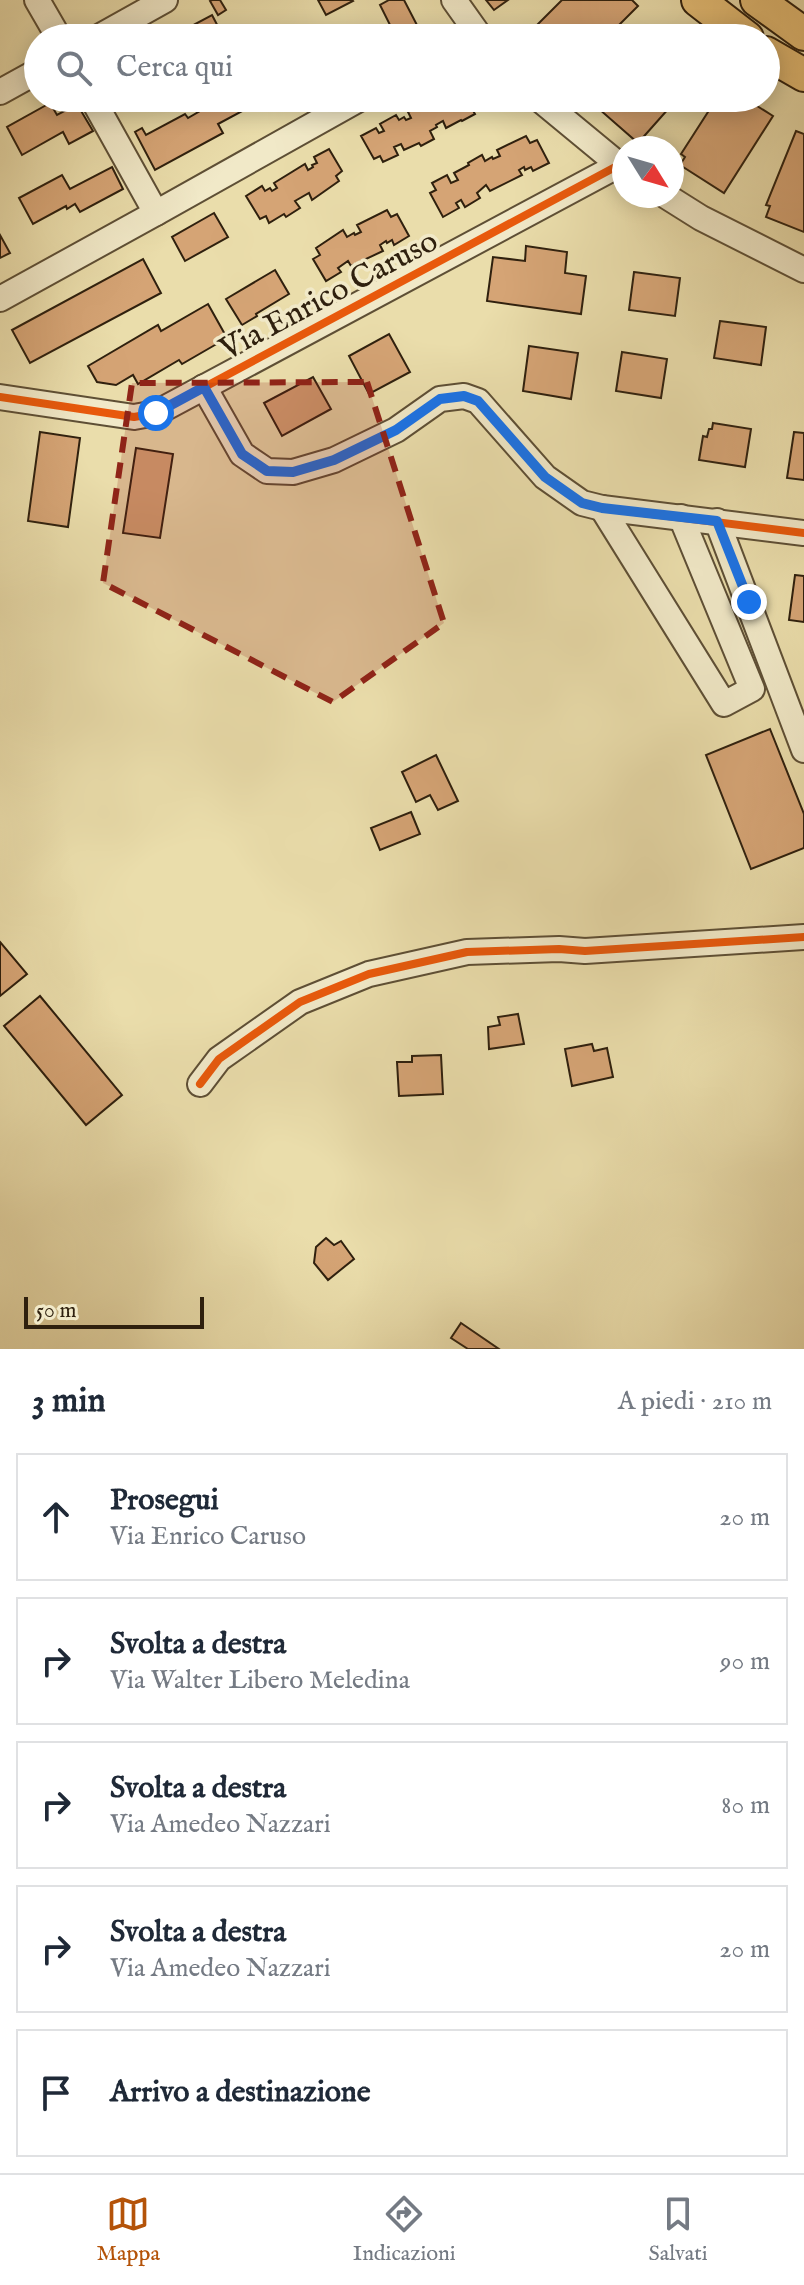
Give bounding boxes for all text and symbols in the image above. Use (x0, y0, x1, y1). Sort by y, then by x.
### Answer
search box (24, 24, 780, 112)
icon: search (52, 46, 96, 90)
text: Cerca qui (116, 49, 233, 87)
north arrow (612, 136, 684, 208)
street label: Via Enrico Caruso (212, 221, 445, 371)
route start (138, 395, 174, 431)
route end (731, 584, 767, 620)
scale bar (24, 1293, 204, 1329)
text: 50 m (36, 1297, 77, 1325)
text: 3 min (32, 1380, 106, 1423)
text: A piedi · 210 m (618, 1385, 772, 1418)
text: Prosegui (110, 1482, 219, 1520)
icon: ahead (34, 1495, 78, 1539)
text: 20 m (719, 1501, 770, 1534)
text: Via Enrico Caruso (110, 1520, 306, 1553)
text: Svolta a destra (110, 1626, 286, 1664)
icon: right (34, 1639, 78, 1683)
text: 90 m (720, 1645, 770, 1678)
text: Via Walter Libero Meledina (110, 1664, 410, 1697)
text: Svolta a destra (110, 1770, 286, 1808)
icon: right (34, 1783, 78, 1827)
text: 80 m (721, 1789, 770, 1822)
text: Via Amedeo Nazzari (110, 1808, 331, 1841)
text: Svolta a destra (110, 1914, 286, 1952)
icon: right (34, 1927, 78, 1971)
text: 20 m (719, 1933, 770, 1966)
text: Via Amedeo Nazzari (110, 1952, 331, 1985)
icon: arrive (34, 2071, 78, 2115)
text: Arrivo a destinazione (110, 2074, 371, 2112)
tab: Mappa (96, 2192, 160, 2268)
tab: Indicazioni (353, 2192, 456, 2268)
tab: Salvati (648, 2192, 708, 2268)

